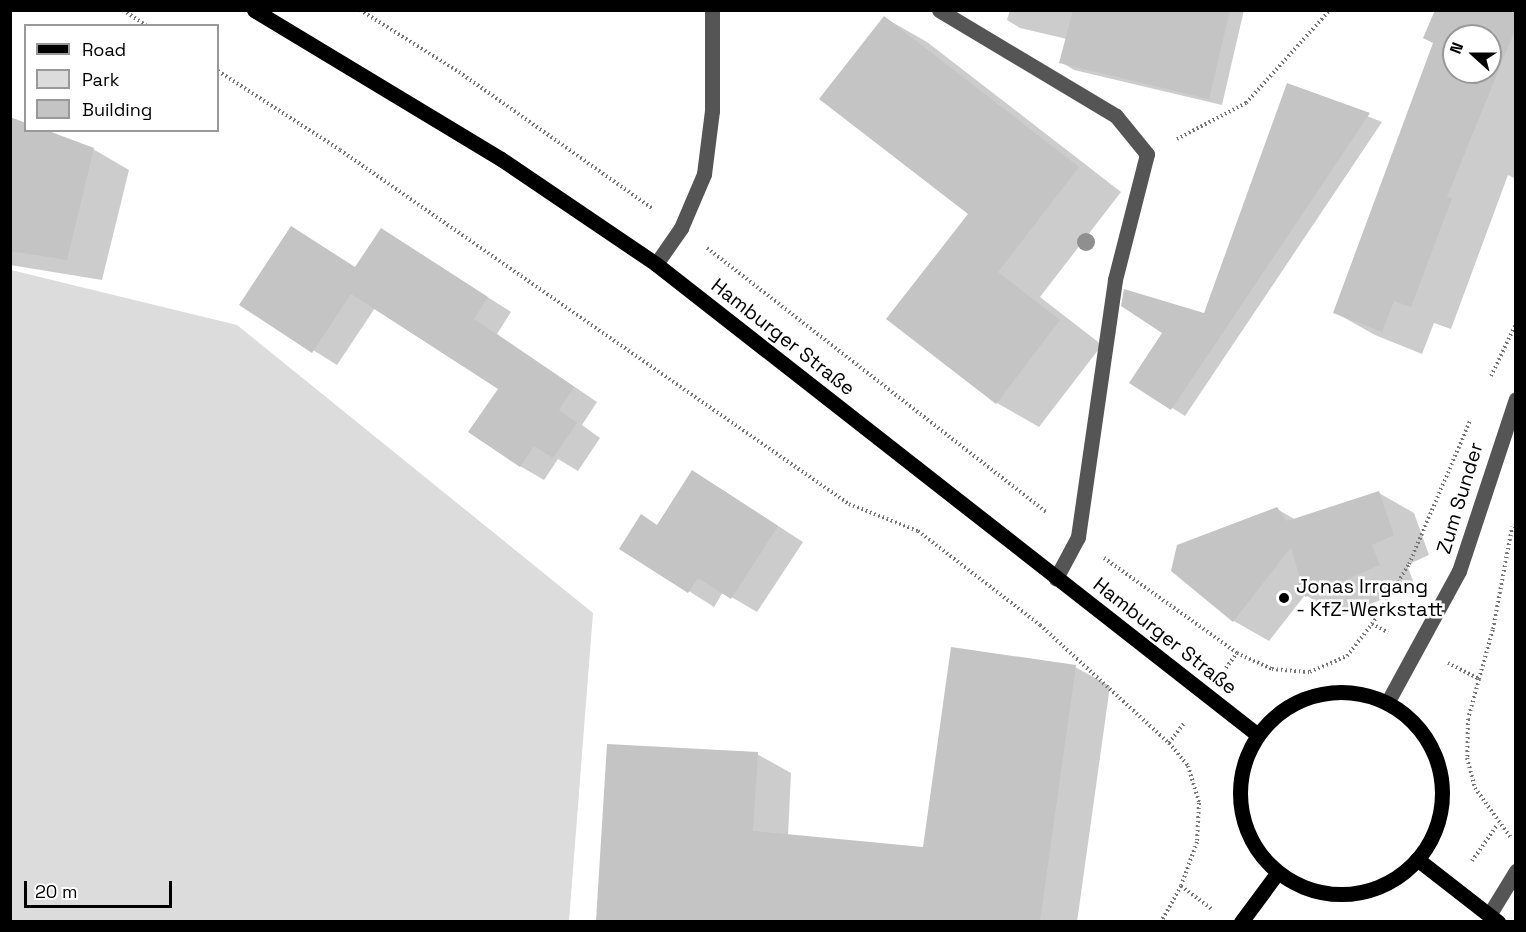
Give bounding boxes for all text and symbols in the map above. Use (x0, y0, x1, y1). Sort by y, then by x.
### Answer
legend (24, 24, 219, 132)
north arrow (1442, 24, 1502, 84)
text: Road (82, 38, 126, 61)
text: N (1445, 39, 1468, 57)
text: Park (82, 68, 119, 91)
text: Building (82, 98, 152, 121)
street label: Hamburger Straße (706, 273, 860, 401)
street label: Zum Sunder (1432, 439, 1488, 557)
street label: Hamburger Straße (1088, 572, 1242, 700)
place label: Jonas Irrgang - KfZ-Werkstatt (1296, 574, 1444, 621)
marker: Jonas Irrgang - KfZ-Werkstatt (1277, 591, 1291, 605)
scale bar (27, 869, 176, 907)
text: 20 m (35, 880, 78, 903)

